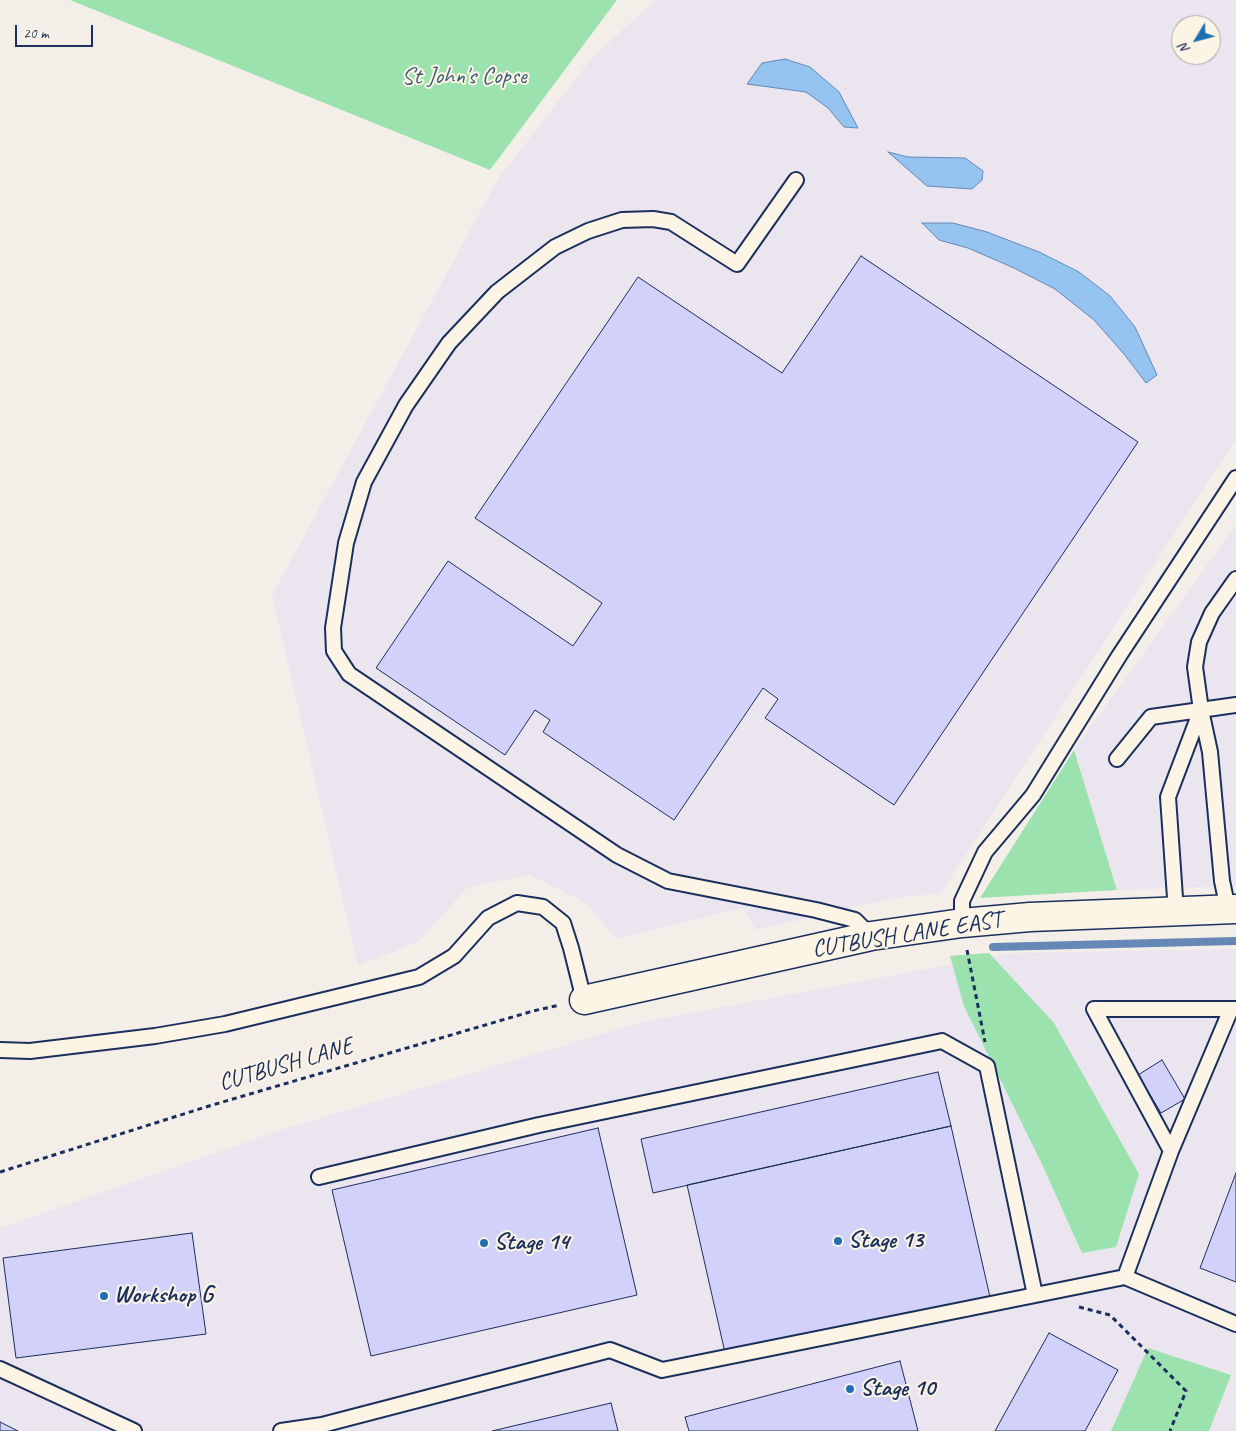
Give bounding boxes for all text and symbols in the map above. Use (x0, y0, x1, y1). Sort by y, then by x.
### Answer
scale bar (18, 15, 95, 47)
north arrow (1171, 15, 1221, 65)
text: 20 m (23, 24, 49, 43)
text: N (1175, 40, 1194, 57)
park label: St John's Copse (401, 63, 527, 91)
street label: CUTBUSH LANE EAST (810, 906, 1004, 964)
street label: CUTBUSH LANE (216, 1032, 356, 1098)
place label: Stage 13 (848, 1227, 923, 1255)
place label: Stage 14 (494, 1229, 569, 1257)
marker: Stage 13 (832, 1235, 844, 1247)
marker: Stage 14 (478, 1237, 490, 1249)
place label: Workshop G (114, 1282, 213, 1310)
marker: Workshop G (98, 1290, 110, 1302)
place label: Stage 10 (860, 1375, 935, 1403)
marker: Stage 10 (844, 1383, 856, 1395)

